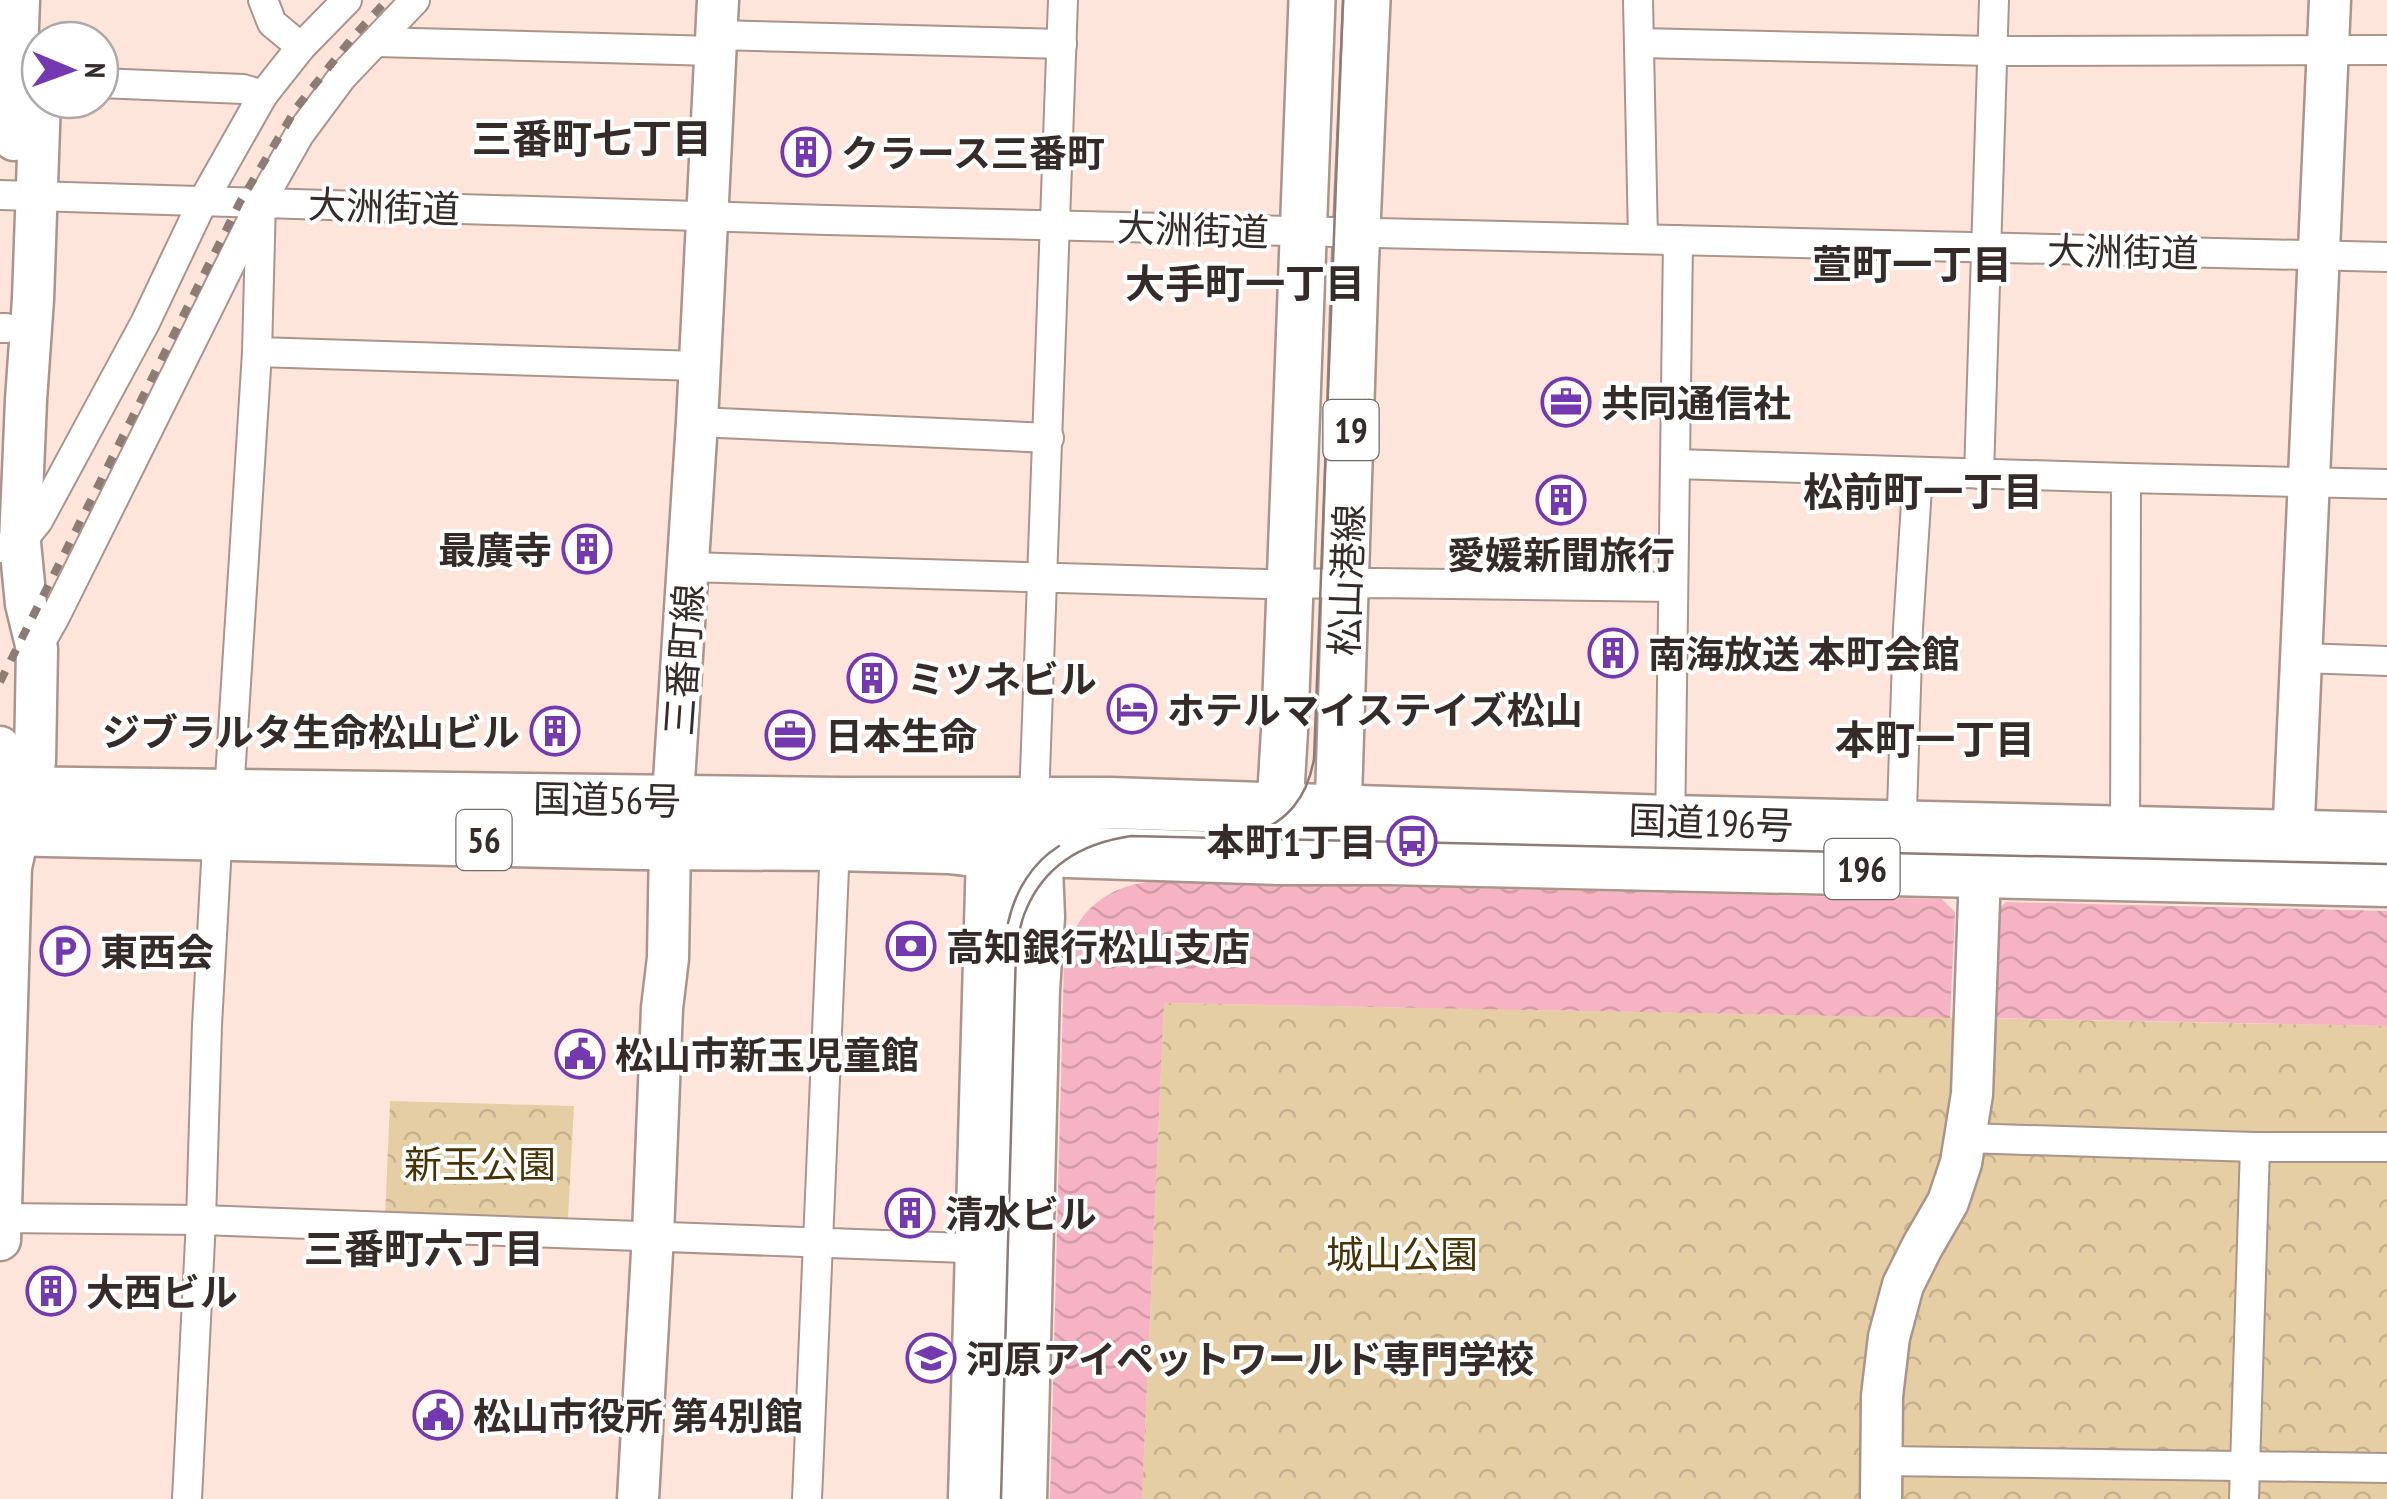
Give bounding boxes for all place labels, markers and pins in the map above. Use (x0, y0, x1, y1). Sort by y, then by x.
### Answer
building icon: クラース三番町 (780, 126, 832, 178)
place label: クラース三番町 (841, 128, 1105, 177)
office icon: 共同通信社 (1540, 376, 1592, 428)
place label: 共同通信社 (1601, 378, 1791, 427)
building icon: 愛媛新聞旅行 (1535, 474, 1587, 526)
building icon: 最廣寺 (561, 523, 613, 575)
place label: 最廣寺 (438, 525, 552, 574)
place label: 愛媛新聞旅行 (1447, 530, 1675, 579)
building icon: 南海放送 本町会館 (1587, 627, 1639, 679)
place label: 南海放送 本町会館 (1648, 629, 1960, 678)
building icon: ミツネビル (846, 652, 898, 704)
place label: ミツネビル (907, 654, 1097, 703)
hotel icon: ホテルマイステイズ松山 (1106, 683, 1158, 735)
place label: ホテルマイステイズ松山 (1167, 685, 1583, 734)
building icon: ジブラルタ生命松山ビル (529, 705, 581, 757)
place label: ジブラルタ生命松山ビル (102, 707, 520, 756)
office icon: 日本生命 (764, 709, 816, 761)
place label: 日本生命 (825, 711, 977, 760)
bus stop icon: 本町1丁目 (1386, 815, 1438, 867)
place label: 本町1丁目 (1207, 817, 1377, 866)
bank icon: 高知銀行松山支店 (885, 920, 937, 972)
place label: 高知銀行松山支店 (946, 922, 1250, 971)
parking icon: 東西会 (39, 925, 91, 977)
place label: 東西会 (100, 927, 214, 976)
public building icon: 松山市新玉児童館 (554, 1028, 606, 1080)
place label: 松山市新玉児童館 (615, 1030, 919, 1079)
building icon: 清水ビル (884, 1187, 936, 1239)
place label: 清水ビル (945, 1189, 1097, 1238)
building icon: 大西ビル (25, 1265, 77, 1317)
place label: 大西ビル (86, 1267, 238, 1316)
school or university icon: 河原アイペットワールド専門学校 (905, 1332, 957, 1384)
place label: 河原アイペットワールド専門学校 (966, 1334, 1534, 1383)
public building icon: 松山市役所 第4別館 (412, 1389, 464, 1441)
place label: 松山市役所 第4別館 (473, 1391, 803, 1440)

